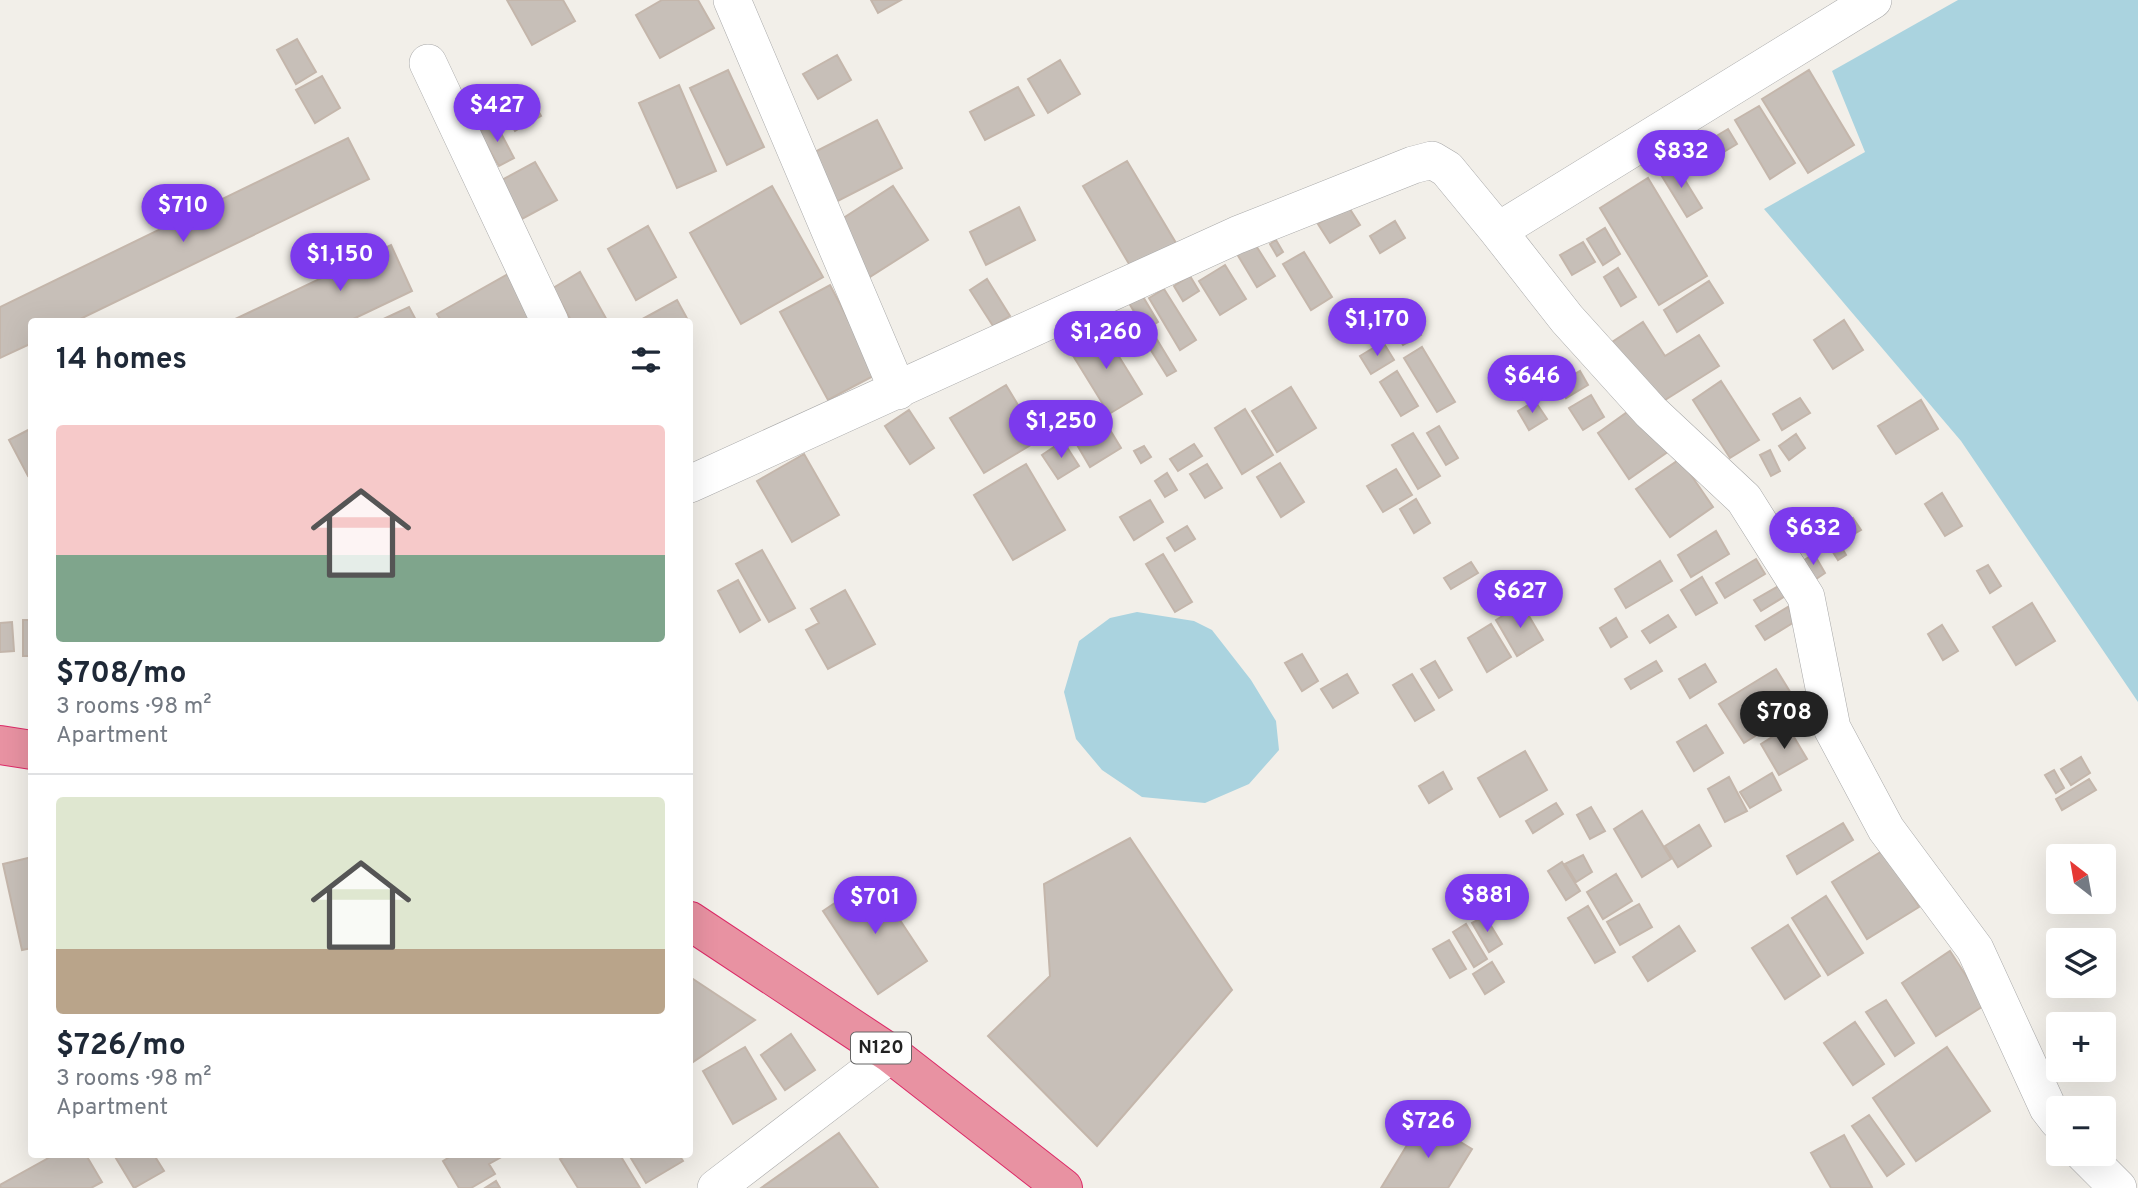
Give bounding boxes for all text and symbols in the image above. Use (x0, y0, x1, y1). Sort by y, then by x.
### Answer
pin: $427 (456, 85, 538, 144)
text: $427 (470, 92, 524, 121)
pin: $832 (1640, 130, 1722, 190)
text: $832 (1653, 138, 1709, 167)
pin: $710 (142, 184, 224, 244)
text: $710 (158, 192, 208, 221)
pin: $1,150 (283, 233, 397, 293)
text: $1,150 (306, 241, 374, 270)
pin: $1,170 (1320, 298, 1434, 358)
text: $1,170 (1344, 306, 1410, 335)
pin: $1,260 (1049, 312, 1163, 371)
text: $1,260 (1070, 319, 1142, 348)
icon: filters (627, 341, 665, 379)
text: 14 homes (56, 342, 187, 379)
pin: $646 (1491, 356, 1573, 415)
text: $646 (1504, 363, 1560, 392)
pin: $1,250 (1004, 400, 1118, 460)
text: $1,250 (1025, 408, 1097, 437)
icon: home (298, 470, 424, 596)
pin: $632 (1772, 508, 1854, 567)
text: $632 (1785, 515, 1841, 544)
pin: $627 (1479, 570, 1561, 630)
text: $627 (1493, 578, 1547, 607)
text: $708/mo (56, 656, 186, 693)
pin: $708 (1743, 692, 1825, 751)
text: 3 rooms · 98 m² (56, 693, 212, 722)
text: $708 (1756, 699, 1812, 728)
text: Apartment (56, 722, 168, 751)
icon: home (298, 842, 424, 968)
north arrow (2046, 844, 2116, 914)
map controls (2046, 844, 2116, 1166)
pin: $881 (1446, 874, 1528, 934)
pin: $701 (834, 876, 916, 936)
text: $881 (1461, 882, 1513, 911)
text: $701 (850, 884, 900, 913)
button: layers (2046, 928, 2116, 998)
button: + (2046, 1012, 2116, 1082)
text: $726/mo (56, 1028, 186, 1065)
road number: N120 (851, 1032, 911, 1064)
text: 3 rooms · 98 m² (56, 1065, 212, 1094)
text: Apartment (56, 1094, 168, 1123)
button: − (2046, 1096, 2116, 1166)
pin: $726 (1387, 1100, 1469, 1160)
text: $726 (1401, 1108, 1455, 1137)

